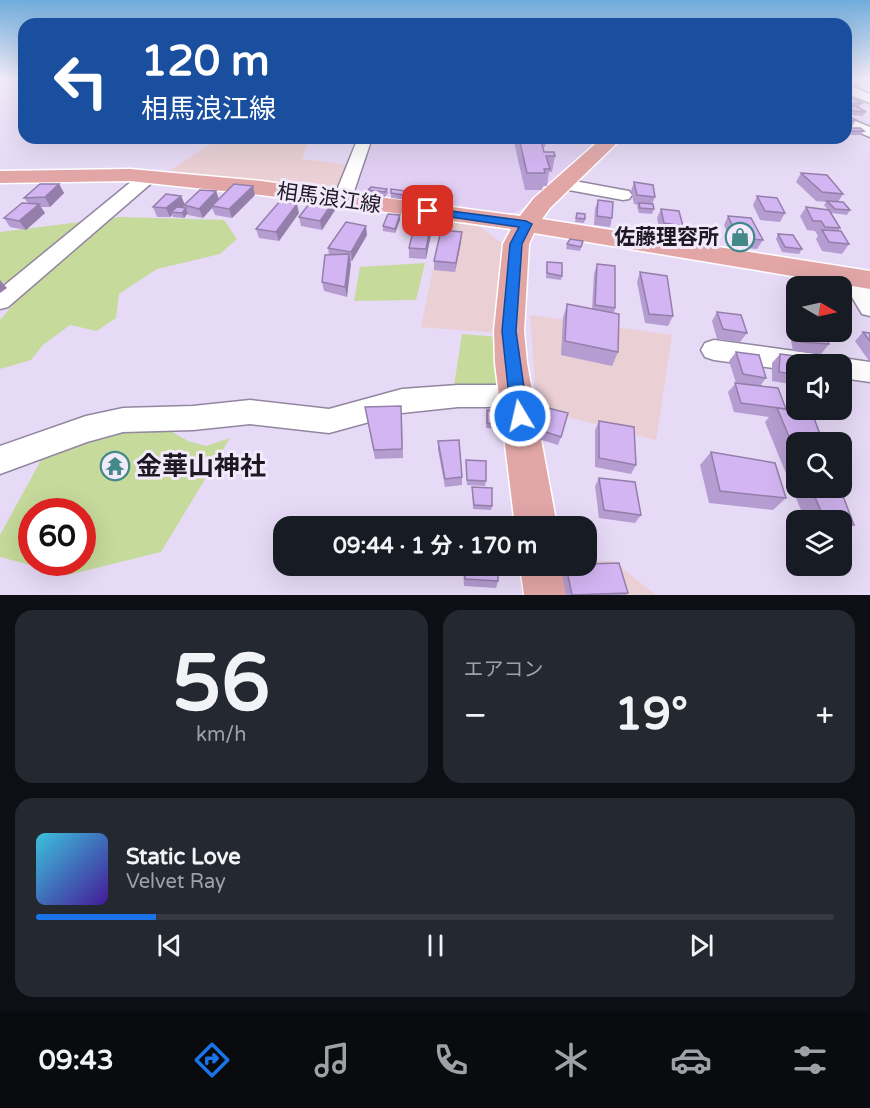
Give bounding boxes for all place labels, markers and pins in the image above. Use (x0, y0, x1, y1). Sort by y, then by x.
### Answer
pin (402, 185, 453, 236)
shop icon: 佐藤理容所 (724, 221, 756, 253)
place label: 佐藤理容所 (614, 225, 719, 250)
temple icon: 金華山神社 (99, 450, 131, 482)
place label: 金華山神社 (136, 451, 266, 482)

